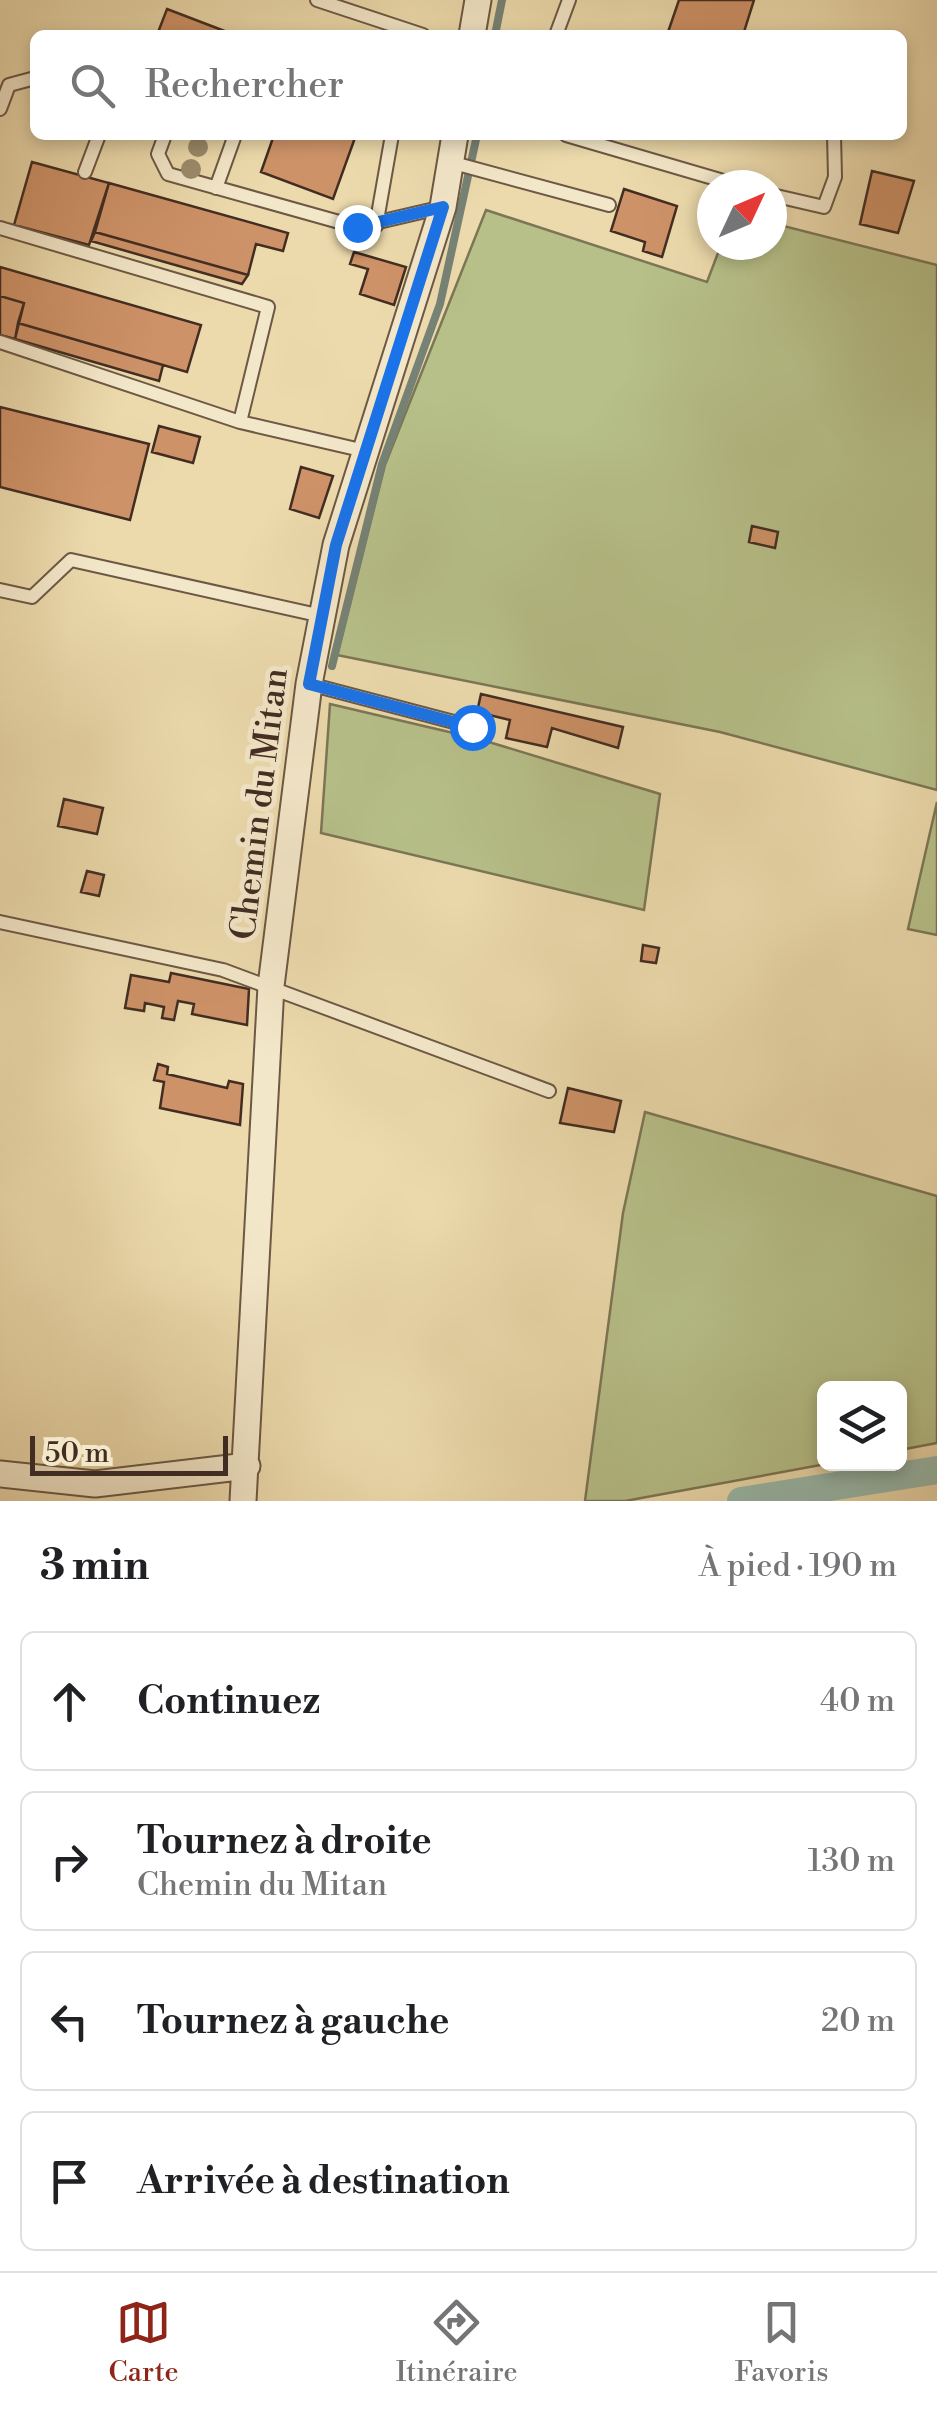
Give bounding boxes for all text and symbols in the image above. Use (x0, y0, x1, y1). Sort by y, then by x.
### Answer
search box (30, 30, 907, 140)
icon: search (65, 58, 120, 113)
text: Rechercher (145, 62, 344, 109)
north arrow (697, 170, 787, 260)
route end (335, 205, 381, 251)
street label: Chemin du Mitan (222, 666, 298, 942)
route start (450, 705, 496, 751)
map controls (817, 1381, 907, 1471)
button: layers (817, 1381, 907, 1471)
scale bar (30, 1431, 228, 1476)
text: 50 m (45, 1436, 109, 1471)
text: 3 min (40, 1540, 149, 1593)
text: À pied · 190 m (699, 1546, 897, 1586)
icon: ahead (42, 1674, 97, 1729)
text: Continuez (137, 1678, 320, 1725)
text: 40 m (820, 1681, 895, 1721)
text: Tournez à droite (137, 1818, 432, 1865)
icon: right (42, 1834, 97, 1889)
text: 130 m (808, 1841, 895, 1881)
text: Chemin du Mitan (137, 1865, 387, 1905)
icon: left (42, 1994, 97, 2049)
text: Tournez à gauche (137, 1998, 449, 2045)
text: 20 m (821, 2001, 895, 2041)
icon: arrive (42, 2154, 97, 2209)
text: Arrivée à destination (137, 2158, 510, 2205)
tab: Carte (109, 2295, 179, 2390)
tab: Itinéraire (396, 2295, 518, 2390)
tab: Favoris (735, 2295, 828, 2390)

